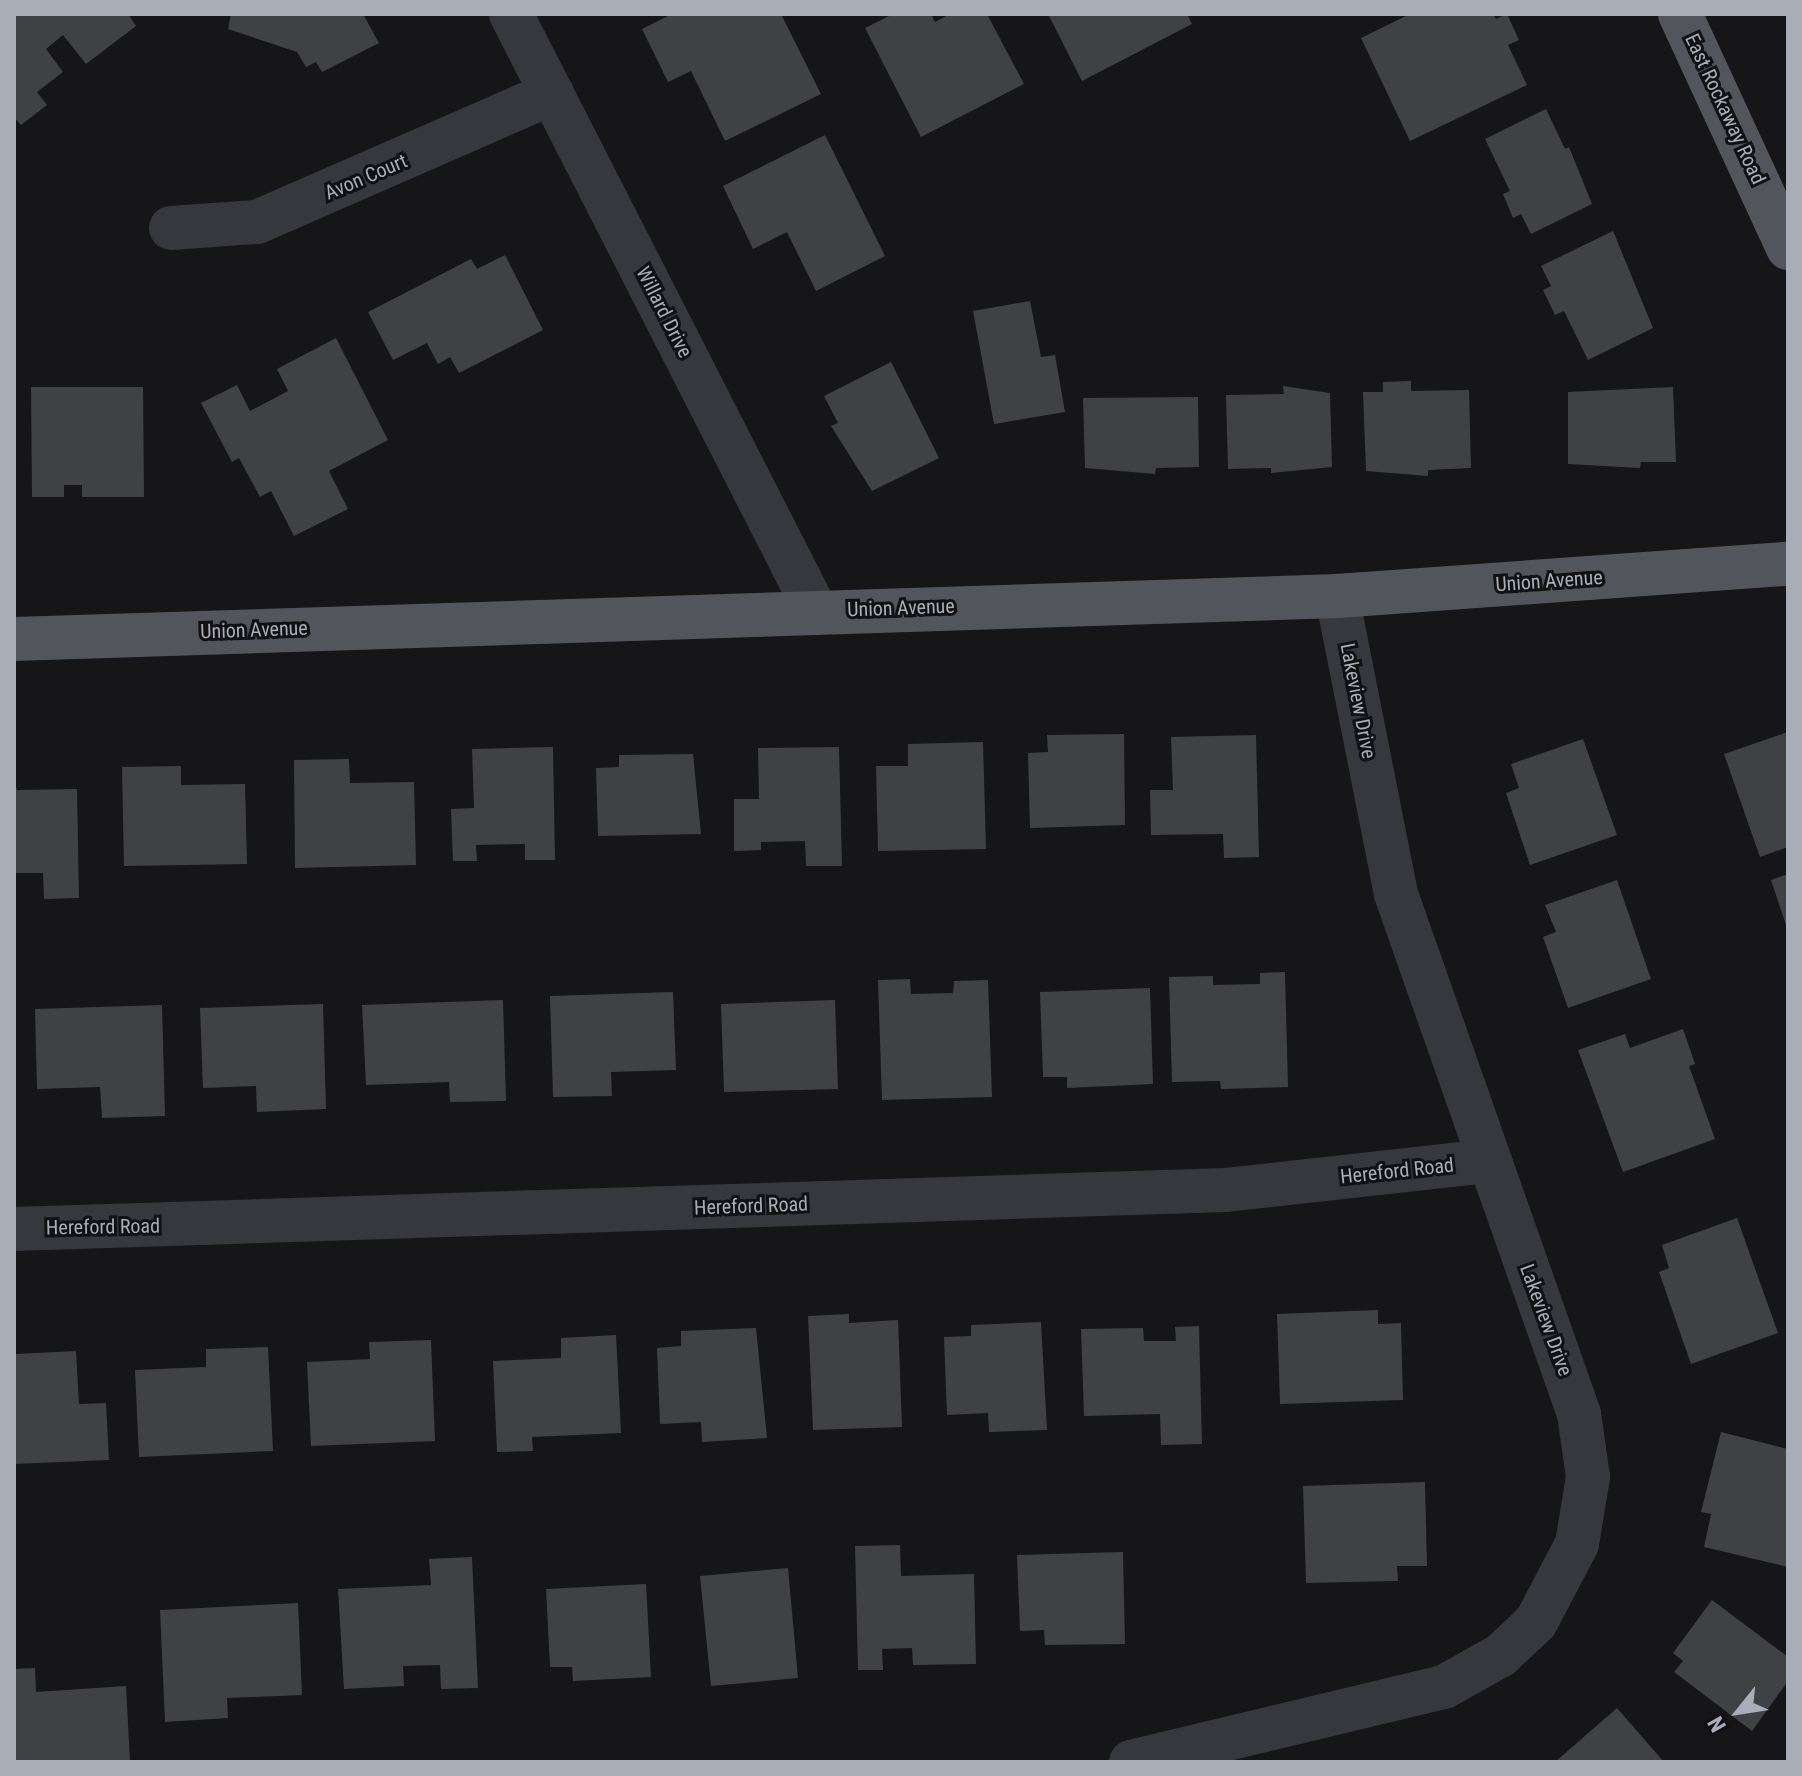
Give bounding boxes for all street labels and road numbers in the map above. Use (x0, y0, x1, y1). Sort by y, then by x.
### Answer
street label: East Rockaway Road (1680, 30, 1770, 188)
street label: Avon Court (321, 149, 411, 205)
street label: Willard Drive (631, 262, 697, 362)
street label: Union Avenue (1495, 565, 1603, 597)
street label: Union Avenue (847, 594, 955, 622)
street label: Union Avenue (200, 616, 308, 644)
street label: Lakeview Drive (1335, 641, 1381, 761)
street label: Hereford Road (1339, 1153, 1455, 1189)
street label: Hereford Road (694, 1192, 808, 1220)
street label: Hereford Road (46, 1214, 160, 1240)
street label: Lakeview Drive (1515, 1261, 1577, 1379)

